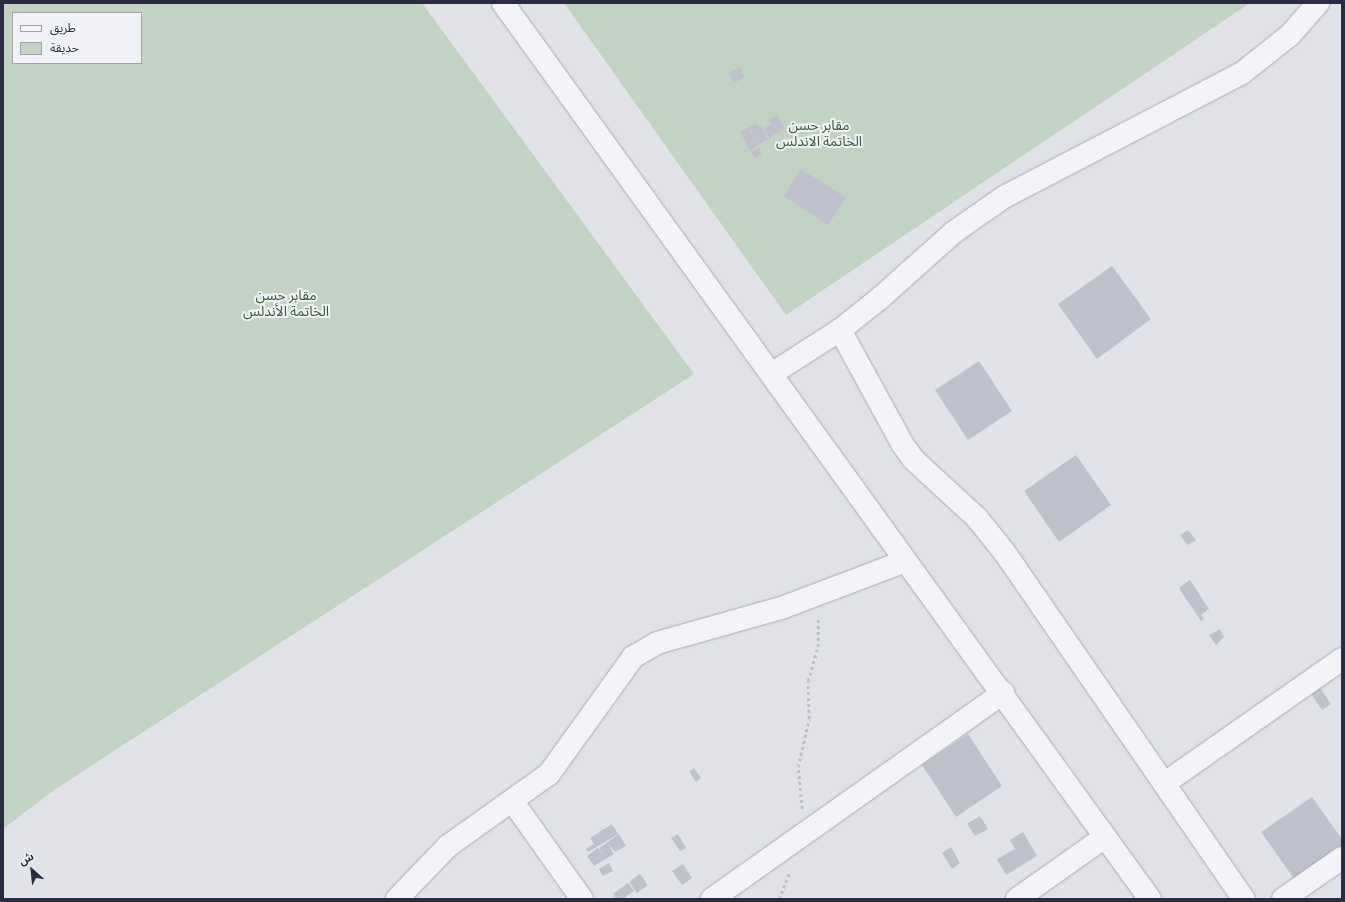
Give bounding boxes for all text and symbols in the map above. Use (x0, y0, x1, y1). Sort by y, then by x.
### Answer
legend (12, 12, 142, 64)
text: طريق (50, 21, 76, 36)
text: حديقة (50, 41, 79, 56)
park label: مقابر حسن الخاتمة الاندلس (776, 118, 862, 150)
park label: مقابر حسن الخاتمة الأندلس (243, 288, 329, 320)
north arrow (12, 850, 52, 890)
text: ش (17, 850, 36, 868)

